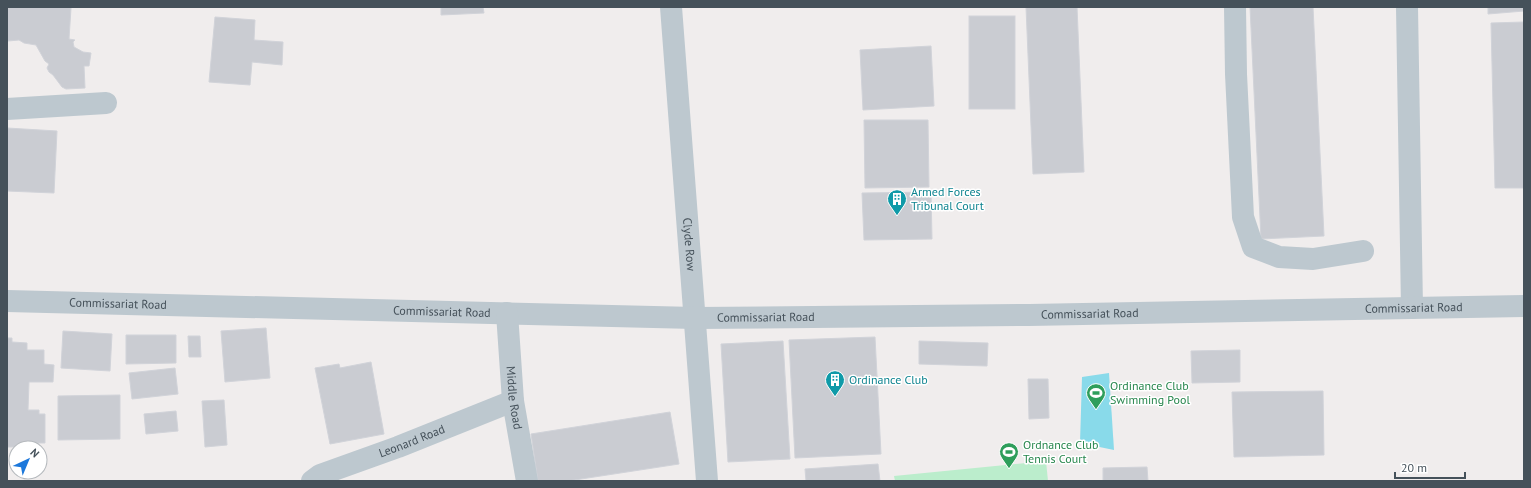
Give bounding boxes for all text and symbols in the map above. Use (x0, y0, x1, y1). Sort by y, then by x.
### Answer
place label: Armed Forces Tribunal Court (911, 184, 984, 213)
building icon: Armed Forces Tribunal Court (886, 188, 908, 216)
street label: Clyde Row (680, 217, 699, 272)
street label: Commissariat Road (69, 295, 167, 312)
street label: Commissariat Road (1365, 299, 1463, 316)
street label: Commissariat Road (393, 303, 491, 320)
street label: Commissariat Road (1041, 305, 1139, 322)
street label: Commissariat Road (717, 309, 815, 325)
street label: Middle Road (504, 365, 526, 431)
building icon: Ordinance Club (824, 369, 846, 397)
place label: Ordinance Club (849, 372, 928, 387)
place label: Ordinance Club Swimming Pool (1110, 378, 1190, 407)
sports icon: Ordinance Club Swimming Pool (1085, 382, 1107, 410)
street label: Leonard Road (377, 421, 447, 460)
place label: Ordnance Club Tennis Court (1023, 437, 1099, 466)
north arrow (8, 440, 48, 480)
sports icon: Ordnance Club Tennis Court (998, 441, 1020, 469)
text: N (27, 445, 42, 460)
scale bar (1395, 454, 1465, 480)
text: 20 m (1401, 460, 1427, 475)

